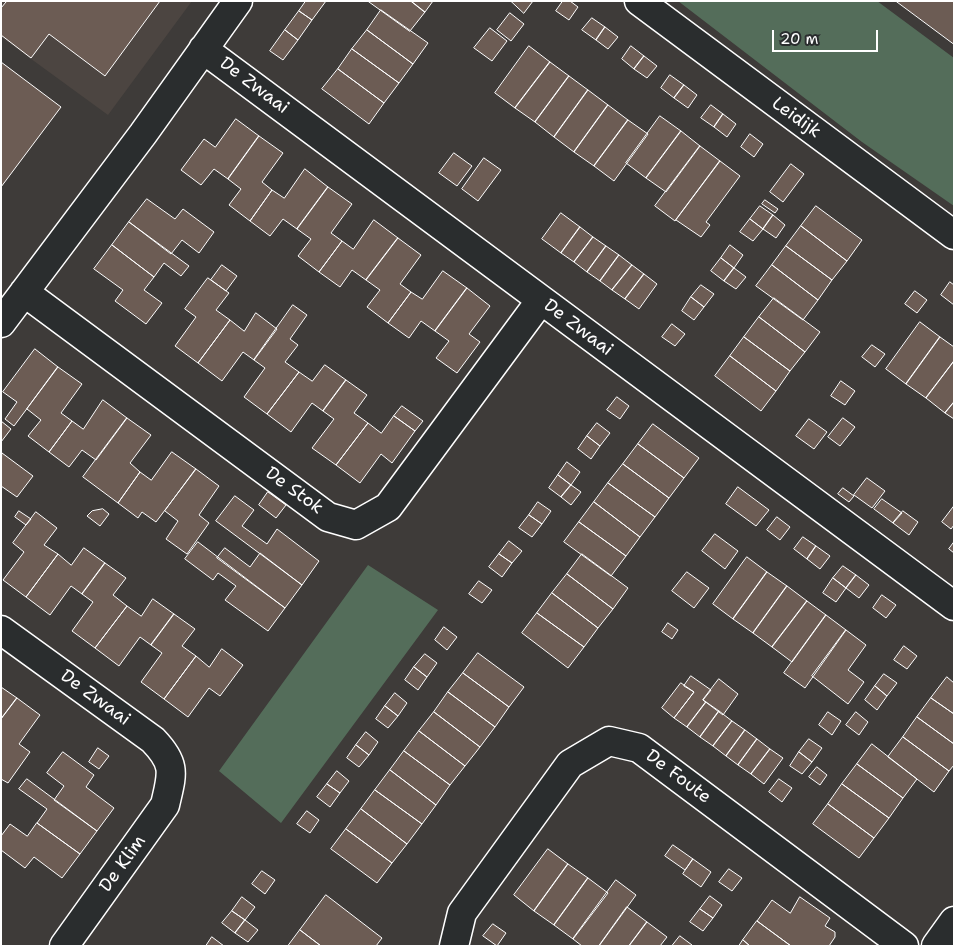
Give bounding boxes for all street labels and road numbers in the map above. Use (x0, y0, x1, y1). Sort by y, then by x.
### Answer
street label: De Zwaai (215, 53, 293, 119)
street label: Leidijk (767, 93, 825, 143)
street label: De Zwaai (539, 295, 617, 361)
street label: De Stok (261, 463, 327, 519)
street label: De Zwaai (56, 665, 134, 731)
street label: De Foute (641, 745, 715, 809)
street label: De Klim (95, 831, 151, 897)

